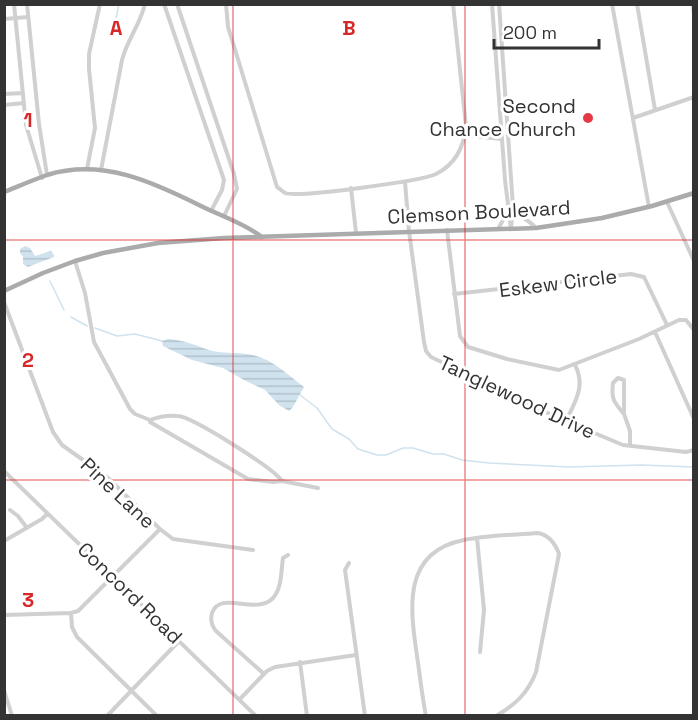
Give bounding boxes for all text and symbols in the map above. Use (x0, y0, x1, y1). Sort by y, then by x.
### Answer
scale bar (494, 12, 599, 50)
text: A (110, 15, 123, 41)
text: B (342, 15, 356, 41)
text: 200 m (503, 21, 557, 44)
place label: Second Chance Church (430, 93, 576, 142)
text: 1 (23, 107, 33, 133)
marker: Second Chance Church (581, 111, 595, 125)
street label: Clemson Boulevard (387, 194, 571, 230)
street label: Eskew Circle (498, 263, 618, 303)
text: 2 (22, 347, 34, 373)
street label: Tanglewood Drive (435, 349, 599, 445)
street label: Pine Lane (75, 452, 161, 534)
street label: Concord Road (72, 536, 188, 650)
text: 3 (22, 587, 34, 613)

